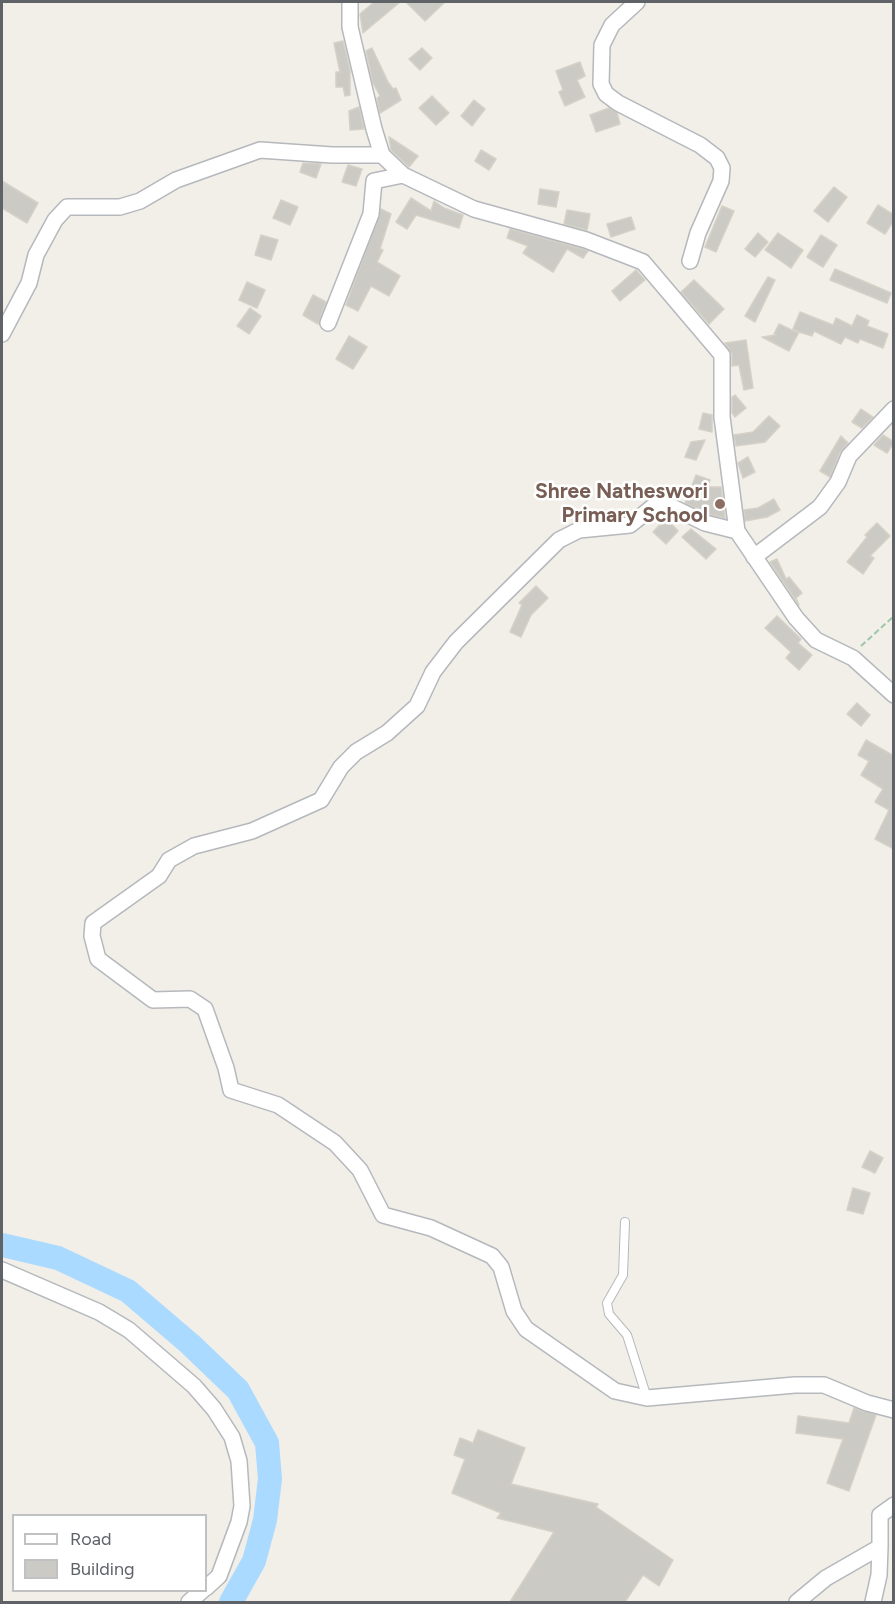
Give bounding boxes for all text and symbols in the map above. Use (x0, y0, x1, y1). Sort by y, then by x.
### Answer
place label: Shree Natheswori Primary School (535, 479, 708, 529)
marker: Shree Natheswori Primary School (713, 497, 727, 511)
legend (12, 1514, 207, 1592)
text: Road (70, 1528, 111, 1550)
text: Building (70, 1558, 135, 1580)

